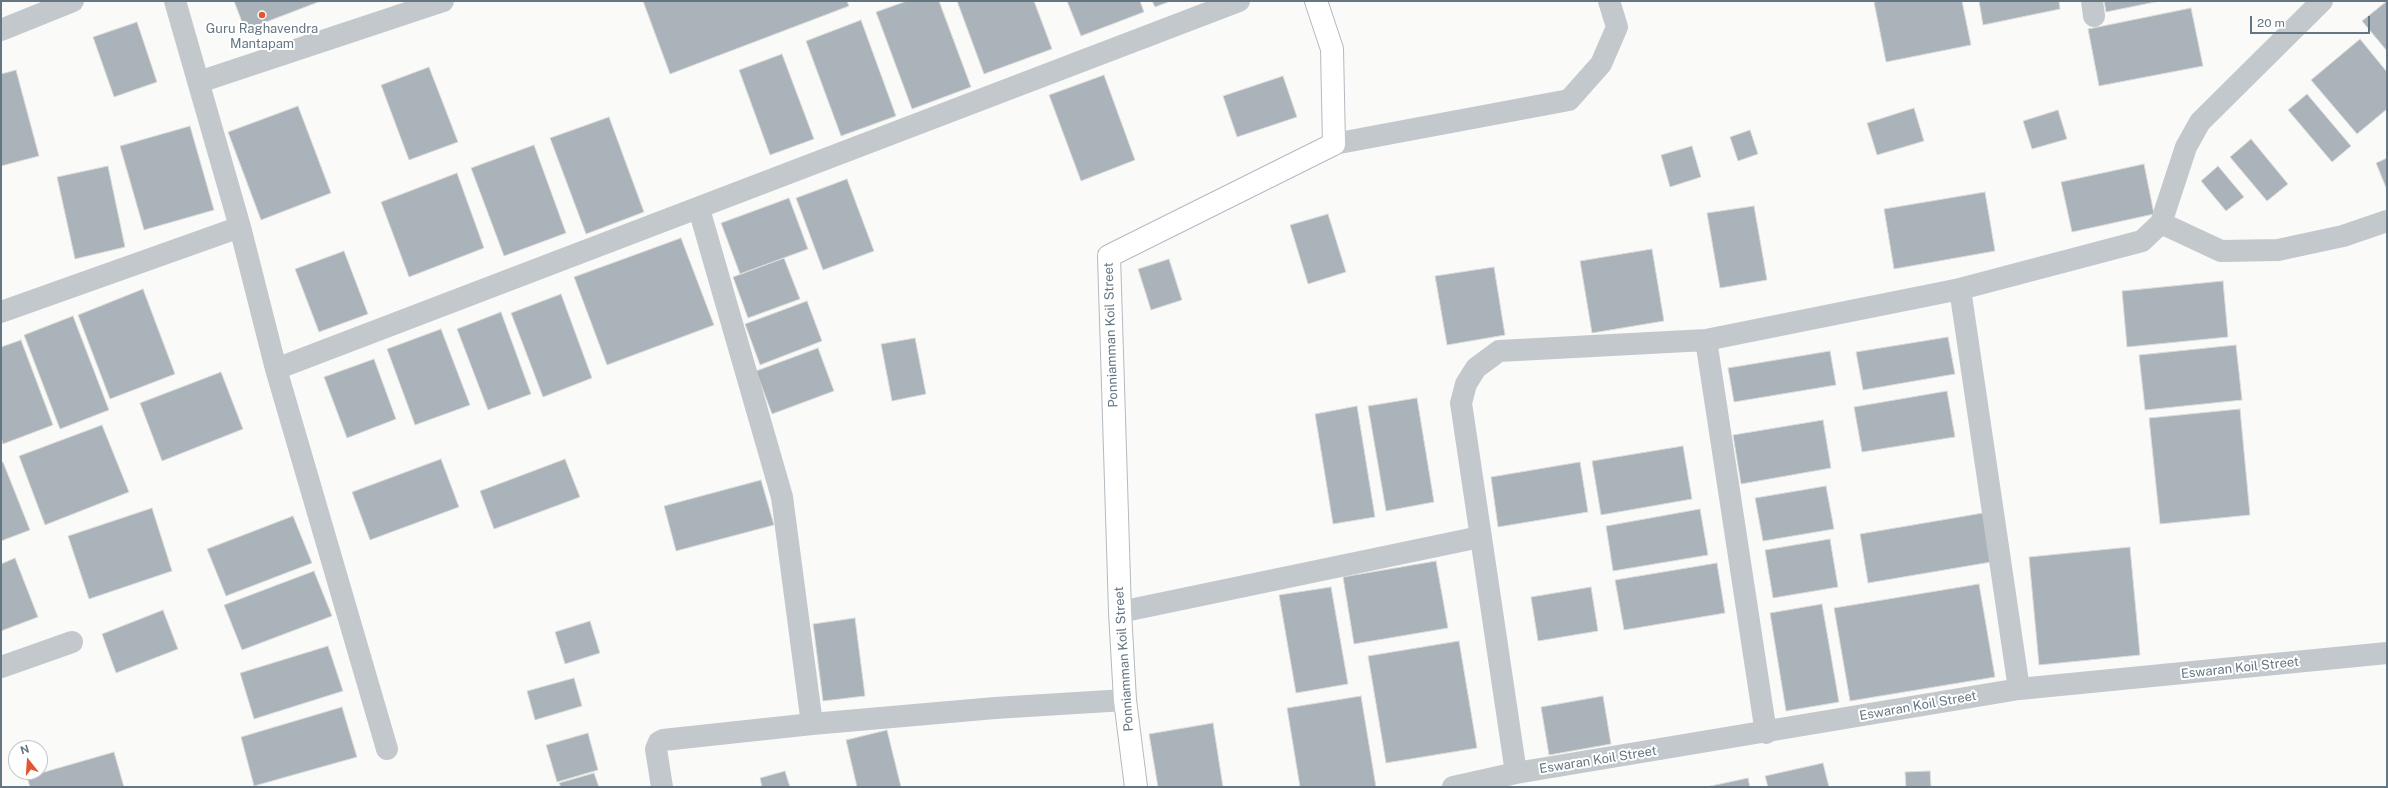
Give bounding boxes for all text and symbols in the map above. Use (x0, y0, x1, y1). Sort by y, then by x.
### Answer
scale bar (2252, 8, 2372, 34)
marker: Guru Raghavendra Mantapam (257, 10, 267, 20)
text: 20 m (2257, 16, 2285, 30)
place label: Guru Raghavendra Mantapam (206, 21, 318, 52)
street label: Ponniamman Koil Street (1101, 262, 1121, 408)
street label: Ponniamman Koil Street (1111, 586, 1137, 732)
street label: Eswaran Koil Street (2180, 654, 2300, 682)
street label: Eswaran Koil Street (1858, 688, 1978, 724)
north arrow (8, 740, 48, 780)
text: N (19, 742, 31, 756)
street label: Eswaran Koil Street (1538, 743, 1658, 777)

